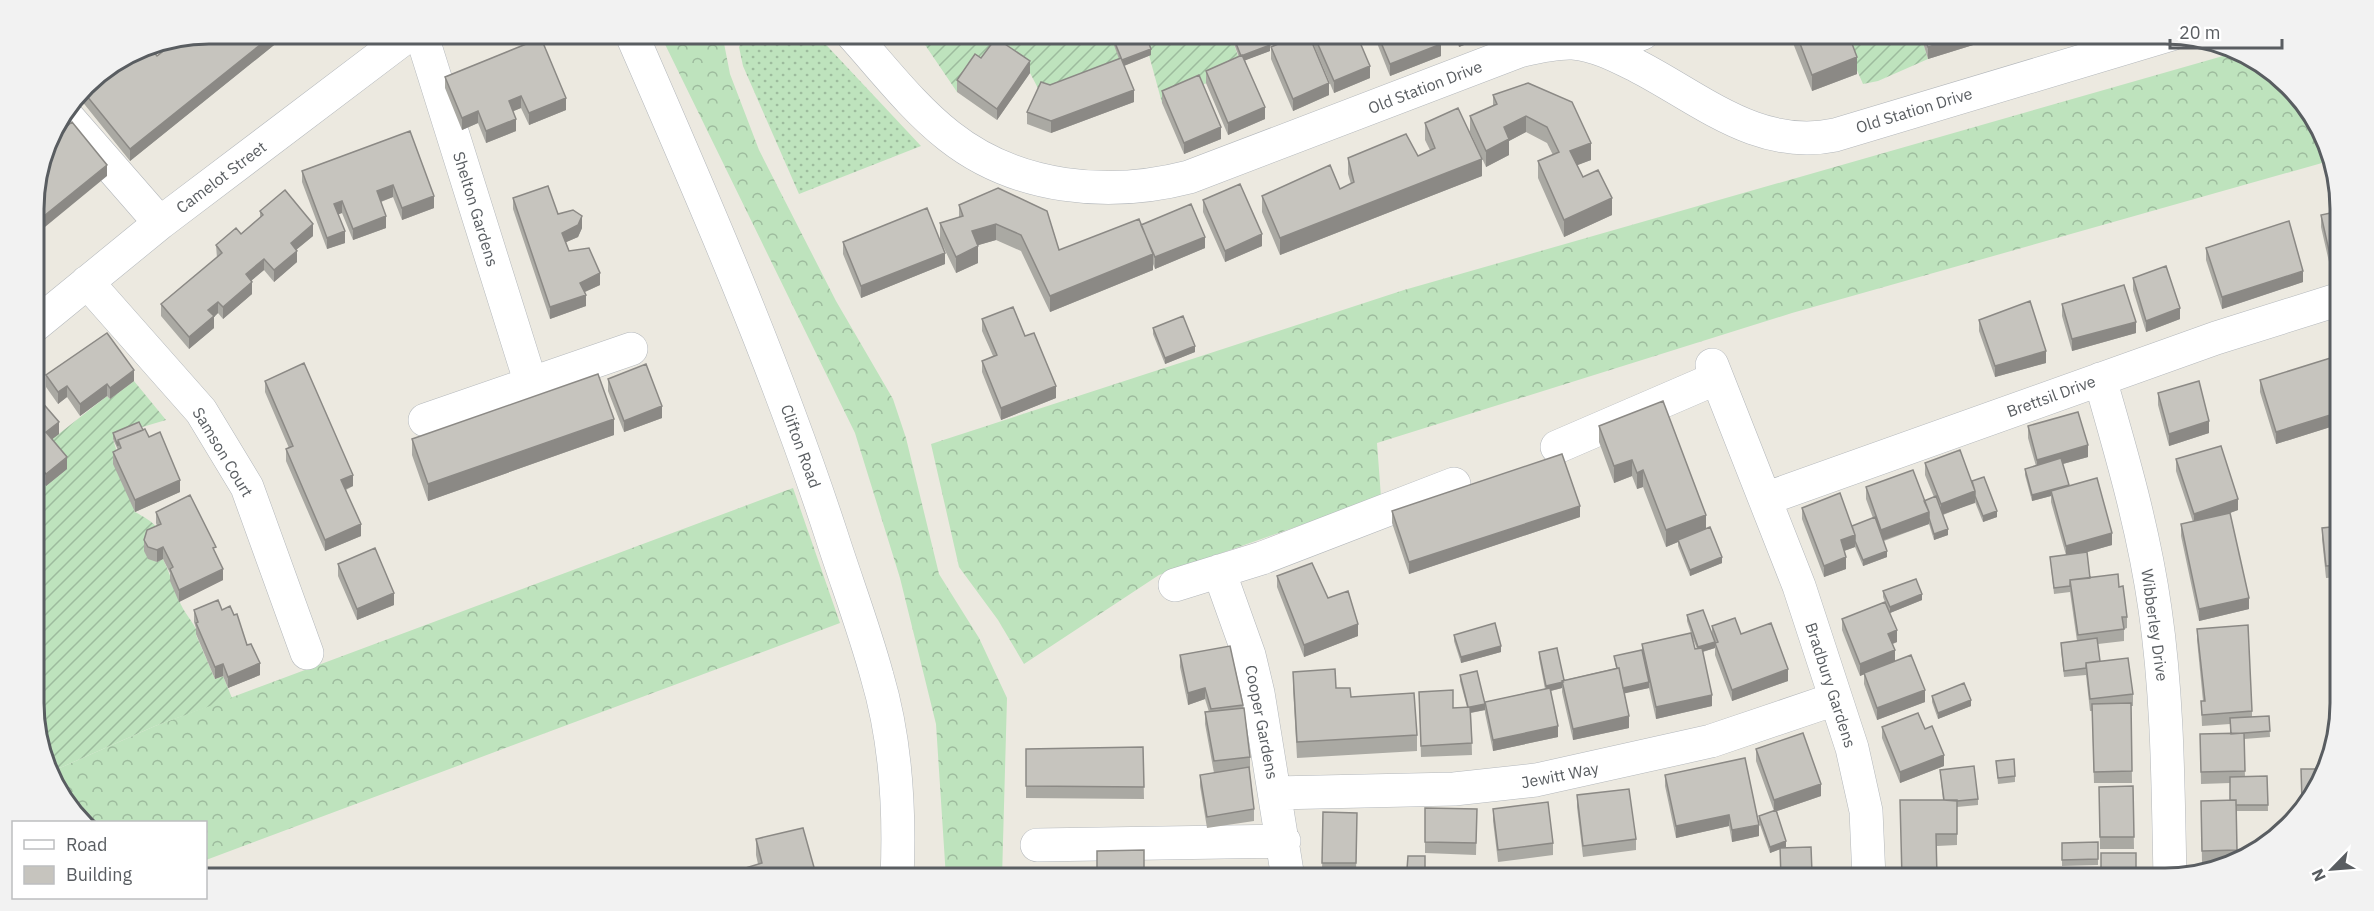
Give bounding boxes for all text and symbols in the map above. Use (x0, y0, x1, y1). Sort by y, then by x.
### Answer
scale bar (2170, 12, 2282, 50)
text: 20 m (2179, 21, 2221, 44)
street label: Old Station Drive (1365, 56, 1485, 118)
street label: Old Station Drive (1853, 83, 1975, 137)
street label: Camelot Street (172, 137, 270, 217)
street label: Shelton Gardens (449, 149, 503, 269)
street label: Brettsil Drive (2004, 371, 2098, 421)
street label: Clifton Road (777, 401, 825, 491)
street label: Samson Court (188, 404, 258, 500)
street label: Wibberley Drive (2137, 567, 2173, 683)
street label: Bradbury Gardens (1801, 620, 1861, 750)
street label: Cooper Gardens (1241, 663, 1283, 781)
street label: Jewitt Way (1520, 758, 1600, 792)
legend (12, 821, 207, 899)
text: Road (66, 833, 107, 856)
north arrow (2302, 839, 2362, 899)
text: Building (66, 863, 133, 886)
text: N (2307, 866, 2330, 885)

